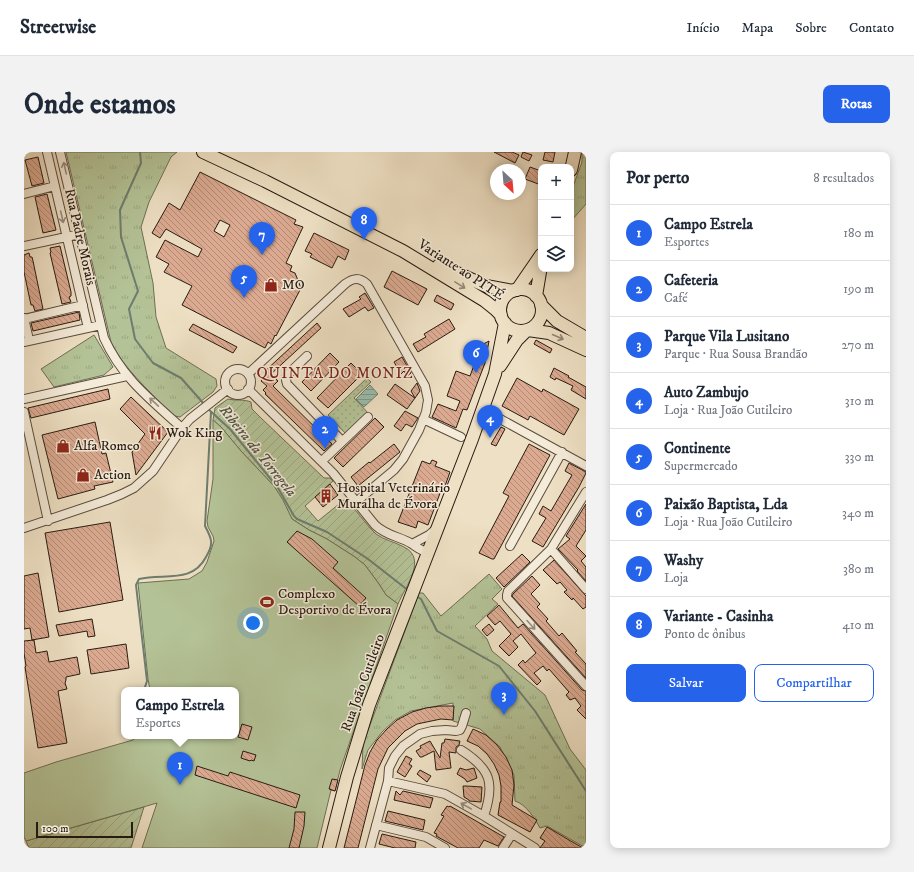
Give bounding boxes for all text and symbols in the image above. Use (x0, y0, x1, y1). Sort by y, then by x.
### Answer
text: Streetwise (20, 16, 96, 39)
text: Início (686, 19, 720, 37)
text: Mapa (742, 19, 773, 37)
text: Sobre (795, 19, 827, 37)
text: Contato (849, 19, 894, 37)
button: Rotas (823, 85, 890, 123)
text: Onde estamos (24, 87, 176, 122)
one-way arrow (60, 162, 68, 175)
north arrow (490, 164, 526, 200)
map controls (538, 164, 574, 272)
button: + (538, 164, 574, 200)
text: Por perto (626, 167, 689, 189)
text: 8 resultados (813, 170, 874, 186)
street label: Rua Padre Morais (60, 187, 100, 288)
button: − (538, 200, 574, 236)
pin: 8 (351, 207, 377, 240)
one-way arrow (59, 210, 67, 223)
text: Campo Estrela (664, 215, 753, 234)
pin: 7 (249, 222, 275, 255)
text: 1 (637, 225, 641, 241)
text: 180 m (843, 225, 874, 241)
text: Esportes (664, 234, 709, 250)
street label: Variante ao PITÉ (414, 235, 508, 305)
button: layers (538, 236, 574, 272)
pin: 5 (231, 265, 257, 298)
text: Cafeteria (664, 271, 718, 290)
place label: MO (282, 276, 305, 294)
shop icon: MO (263, 277, 279, 293)
text: 2 (636, 281, 642, 297)
text: 190 m (843, 281, 874, 297)
one-way arrow (454, 282, 466, 290)
text: Café (664, 290, 688, 306)
text: Parque Vila Lusitano (664, 327, 789, 346)
one-way arrow (551, 334, 563, 341)
text: 3 (637, 337, 641, 353)
text: 270 m (842, 337, 874, 353)
pin: 6 (463, 340, 489, 373)
text: Parque · Rua Sousa Brandão (664, 346, 808, 362)
district label: QUINTA DO MONIZ (256, 364, 414, 383)
text: Auto Zambujo (664, 383, 749, 402)
text: 4 (635, 393, 643, 409)
text: 310 m (845, 393, 874, 409)
one-way arrow (148, 397, 159, 406)
water label: Ribeira da Torregela (215, 400, 301, 501)
text: Loja · Rua João Cutileiro (664, 402, 792, 418)
pin: 4 (477, 405, 503, 438)
pin: 2 (312, 416, 338, 449)
place label: Wok King (165, 424, 223, 442)
restaurant icon: Wok King (147, 425, 163, 441)
place label: Alfa Romeo (74, 437, 140, 455)
shop icon: Alfa Romeo (55, 438, 71, 454)
text: Continente (664, 439, 730, 458)
text: 5 (636, 449, 642, 465)
text: 330 m (845, 449, 874, 465)
text: Supermercado (664, 458, 738, 474)
place label: Action (94, 466, 132, 484)
shop icon: Action (75, 467, 91, 483)
place label: Hospital Veterinário Muralha de Évora (337, 479, 450, 513)
building icon: Hospital Veterinário Muralha de Évora (318, 488, 334, 504)
text: Paixão Baptista, Lda (664, 495, 788, 514)
text: 6 (636, 505, 642, 521)
text: 340 m (842, 505, 874, 521)
text: Loja · Rua João Cutileiro (664, 514, 792, 530)
text: Washy (664, 551, 703, 570)
text: 7 (636, 561, 642, 577)
text: 380 m (843, 561, 874, 577)
text: Loja (664, 570, 688, 586)
place label: Complexo Desportivo de Évora (278, 585, 391, 619)
sports icon: Complexo Desportivo de Évora (259, 594, 275, 610)
text: Variante - Casinha (664, 607, 773, 626)
your location (243, 613, 263, 633)
text: 8 (636, 617, 642, 633)
text: 410 m (842, 617, 874, 633)
one-way arrow (526, 619, 535, 629)
text: Ponto de ônibus (664, 626, 745, 642)
street label: Rua João Cutileiro (337, 632, 389, 734)
button: Salvar (626, 664, 746, 702)
button: Compartilhar (754, 664, 874, 702)
pin: 3 (491, 682, 517, 715)
popup (121, 687, 239, 739)
text: Campo Estrela (136, 696, 224, 715)
text: Esportes (136, 715, 181, 731)
pin: 1 (167, 752, 193, 785)
one-way arrow (460, 802, 472, 809)
scale bar (36, 820, 133, 839)
text: 100 m (42, 822, 68, 836)

